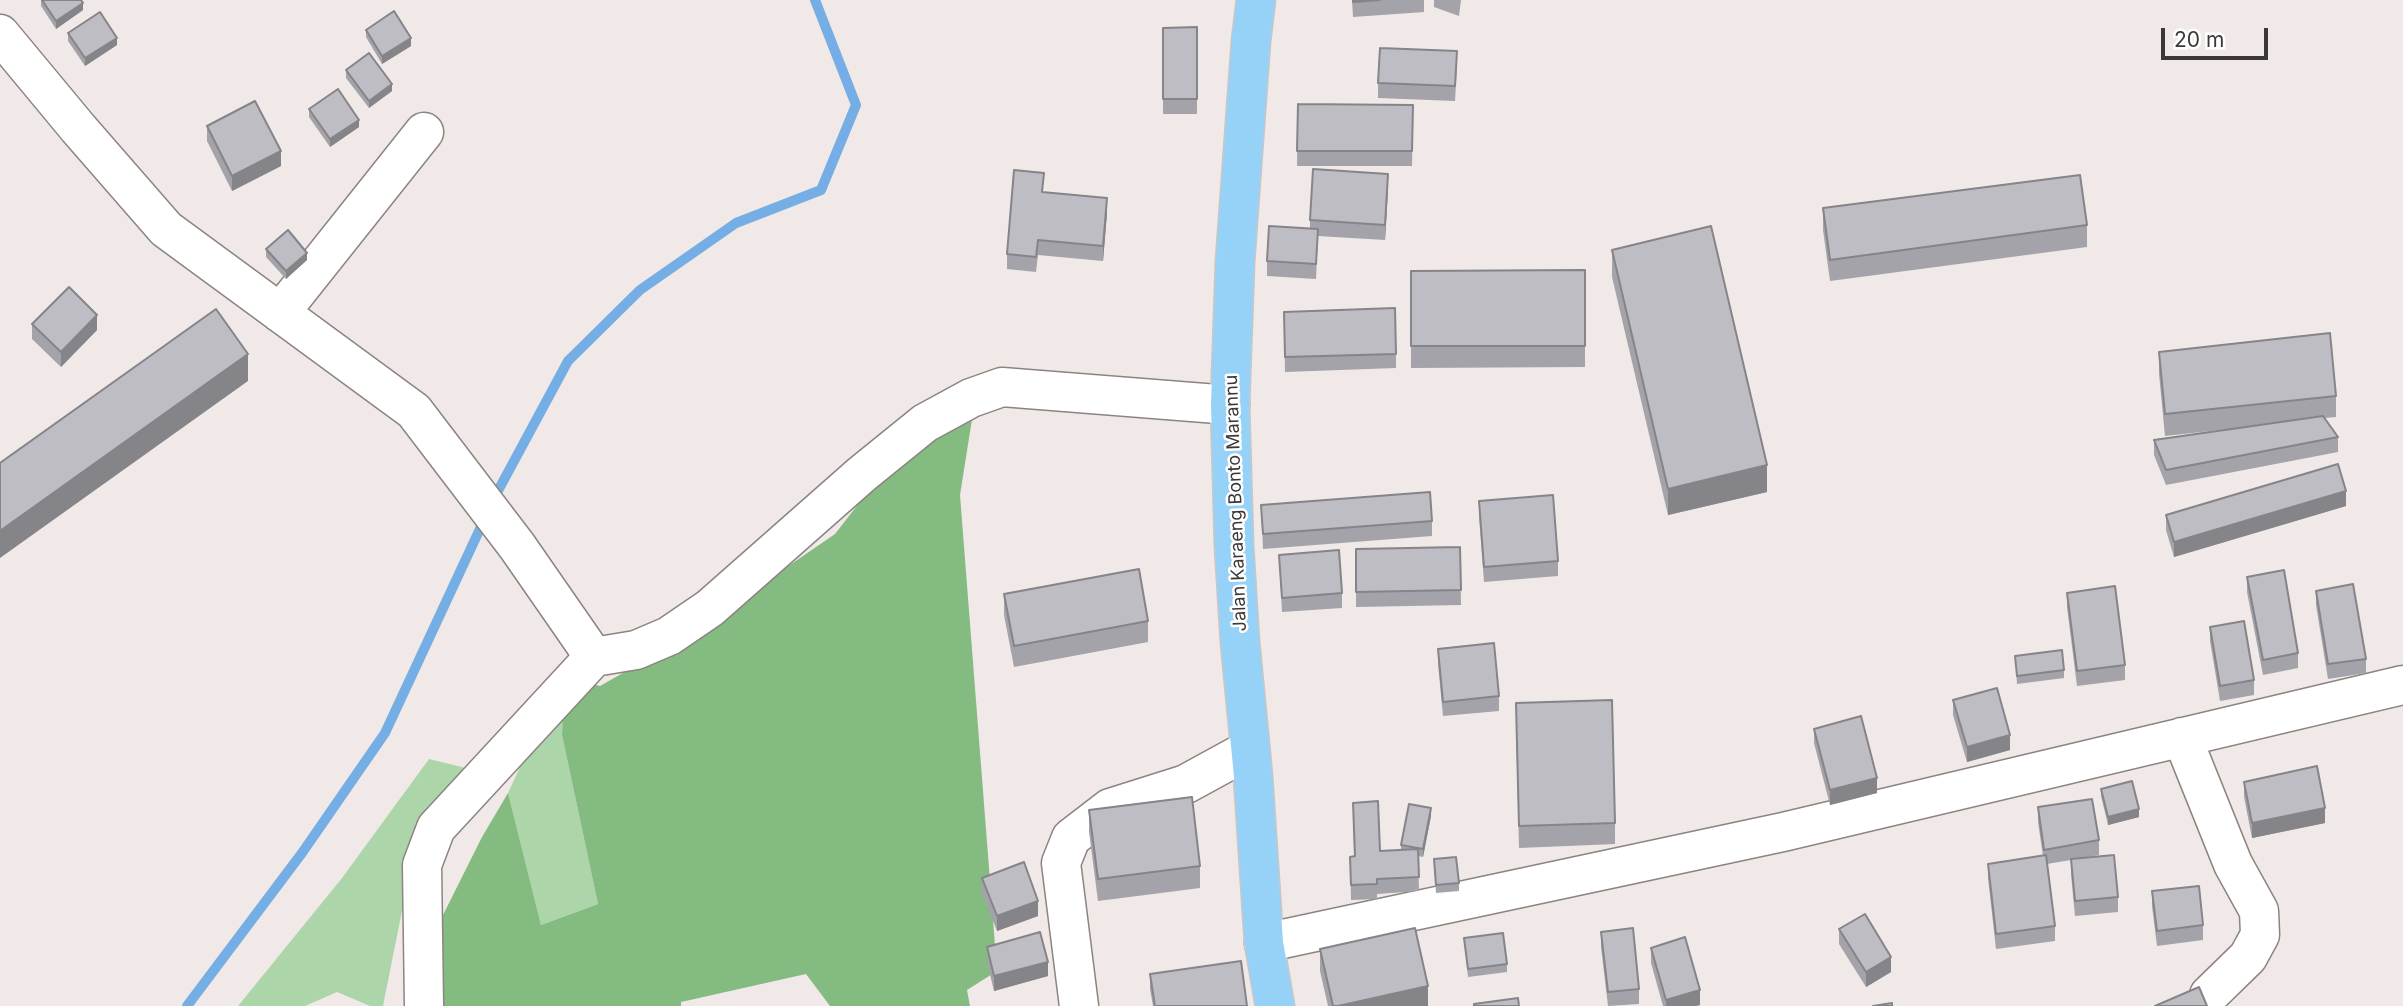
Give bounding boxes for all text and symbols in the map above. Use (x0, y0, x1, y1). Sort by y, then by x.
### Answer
scale bar (2165, 14, 2272, 58)
text: 20 m (2174, 27, 2224, 52)
street label: Jalan Karaeng Bonto Marannu (1221, 374, 1251, 632)

